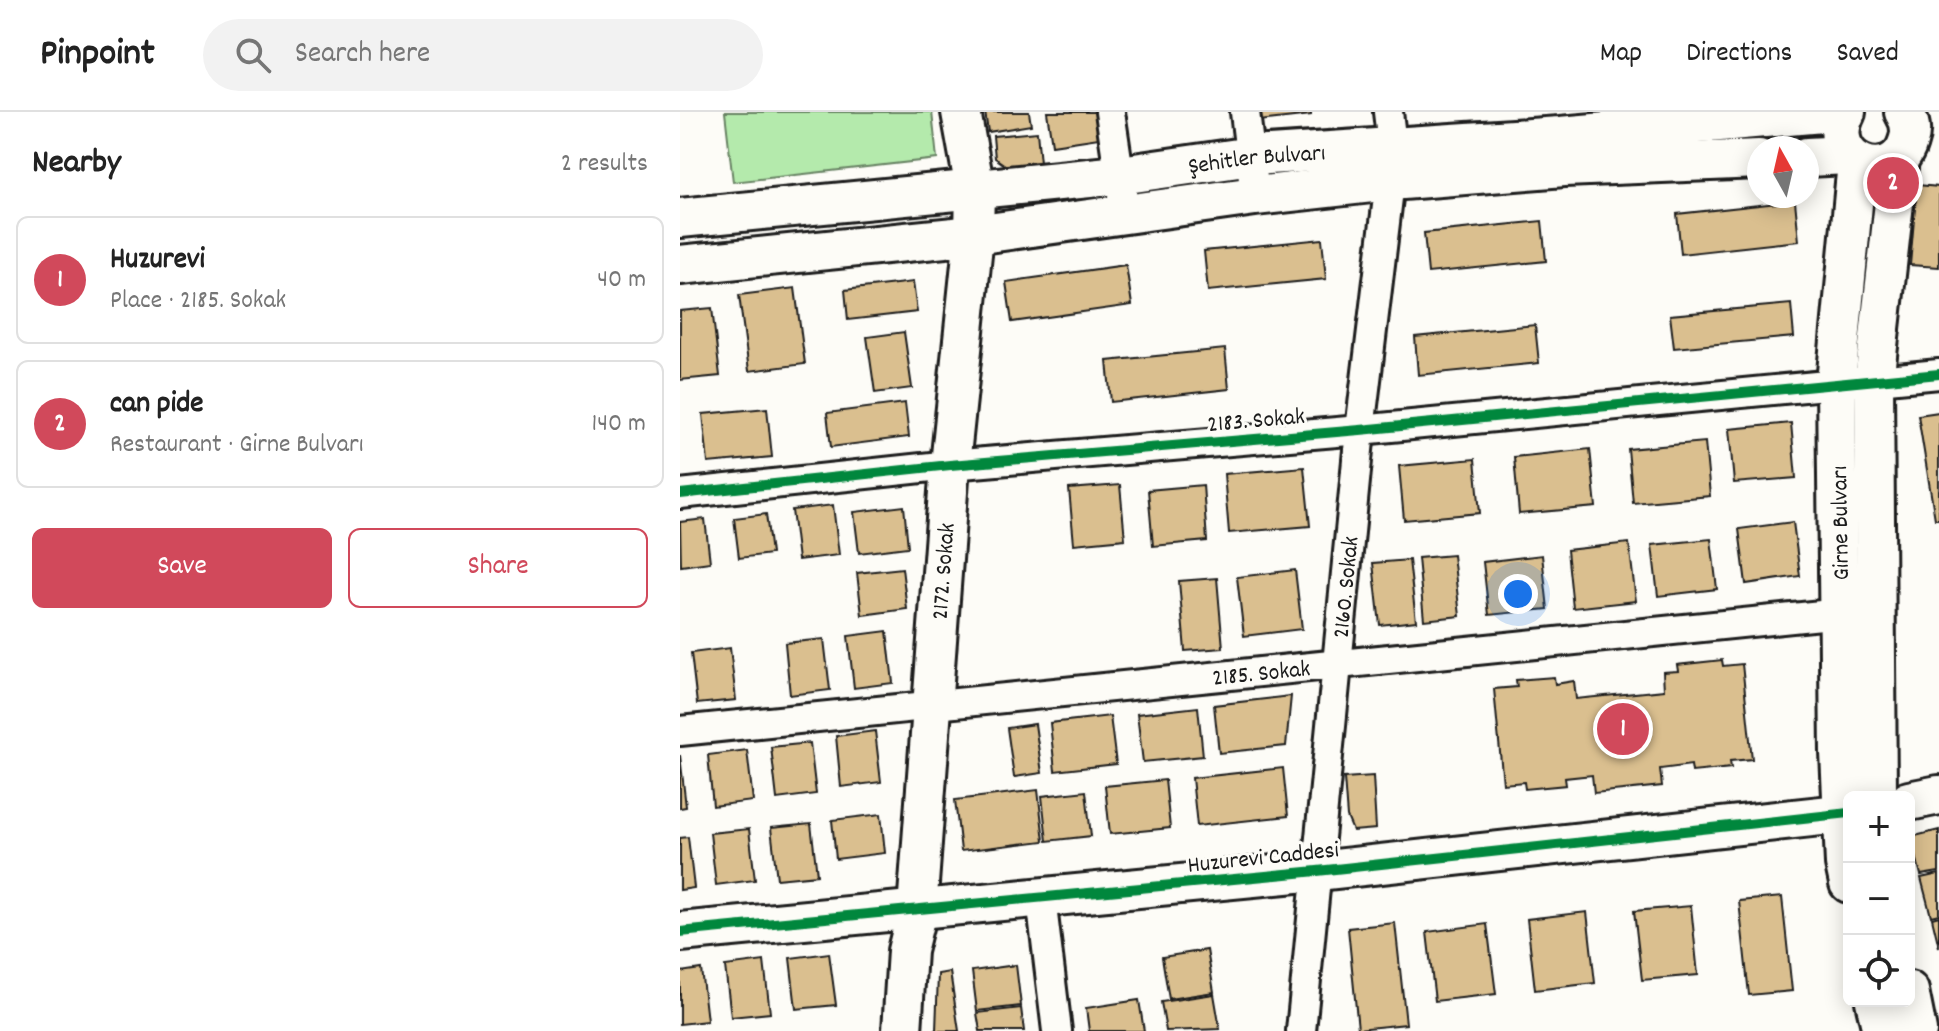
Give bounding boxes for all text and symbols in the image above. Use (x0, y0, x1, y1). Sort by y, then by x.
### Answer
search box (203, 19, 763, 91)
text: Pinpoint (40, 28, 155, 83)
icon: search (231, 33, 275, 77)
text: Search here (295, 34, 430, 77)
text: Map (1600, 35, 1642, 75)
text: Directions (1686, 35, 1792, 75)
text: Saved (1836, 35, 1899, 75)
north arrow (1747, 136, 1819, 208)
street label: Şehitler Bulvarı (1186, 137, 1326, 185)
text: Nearby (32, 140, 121, 189)
text: 2 results (561, 146, 648, 183)
pin: 2 (1867, 153, 1919, 213)
text: Huzurevi (110, 240, 205, 283)
text: 1 (57, 262, 63, 299)
text: 40 m (597, 262, 646, 299)
text: Place · 2185. Sokak (110, 283, 286, 320)
text: can pide (110, 384, 203, 427)
street label: 2183. Sokak (1206, 401, 1306, 443)
text: 2 (54, 406, 66, 443)
text: 140 m (592, 406, 646, 443)
text: Restaurant · Girne Bulvarı (110, 427, 363, 464)
street label: Girne Bulvarı (1824, 465, 1860, 581)
street label: 2172. Sokak (925, 522, 966, 621)
button: Save (32, 528, 332, 608)
button: Share (348, 528, 648, 608)
street label: 2160. Sokak (1326, 535, 1369, 640)
your location (1498, 574, 1538, 614)
street label: 2185. Sokak (1211, 653, 1312, 697)
pin: 1 (1597, 699, 1649, 759)
map controls (1843, 791, 1915, 1007)
button: + (1843, 791, 1915, 863)
street label: Huzurevi Caddesi (1186, 834, 1341, 884)
button: − (1843, 863, 1915, 935)
button: locate (1843, 935, 1915, 1007)

